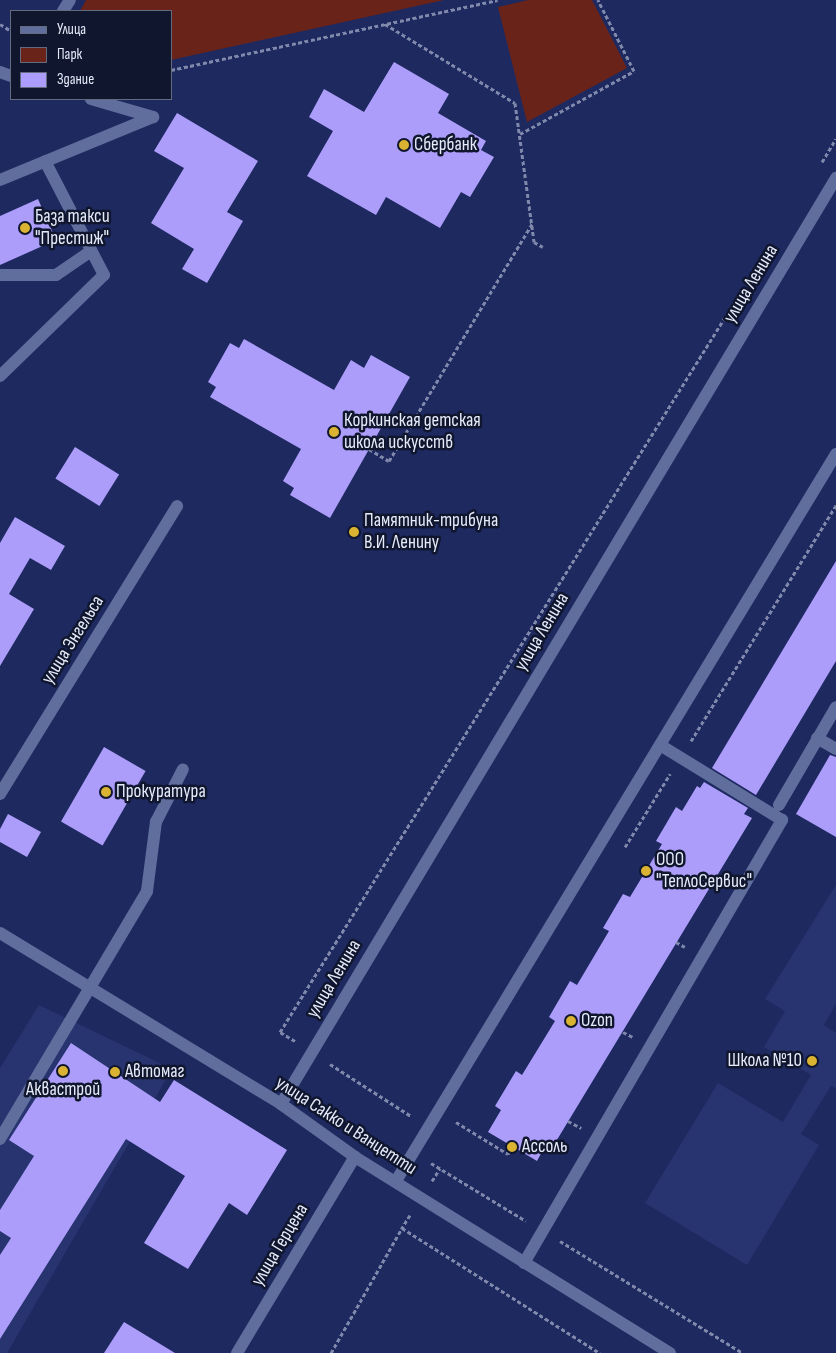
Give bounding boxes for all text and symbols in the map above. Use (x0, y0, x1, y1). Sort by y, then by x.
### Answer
legend (10, 10, 172, 100)
text: Улица (57, 20, 86, 39)
text: Парк (57, 45, 82, 64)
text: Здание (57, 70, 94, 89)
place label: Сбербанк (414, 134, 477, 156)
marker: Сбербанк (398, 139, 410, 151)
place label: База такси "Престиж" (35, 206, 110, 250)
marker: База такси "Престиж" (19, 222, 31, 234)
street label: улица Ленина (719, 241, 783, 327)
place label: Коркинская детская школа искусств (344, 410, 481, 454)
marker: Коркинская детская школа искусств (328, 426, 340, 438)
place label: Памятник-трибуна В.И. Ленину (364, 510, 498, 554)
marker: Памятник-трибуна В.И. Ленину (348, 526, 360, 538)
street label: улица Ленина (510, 589, 574, 675)
street label: улица Энгельса (37, 592, 109, 688)
place label: Прокуратура (116, 781, 206, 803)
marker: Прокуратура (100, 786, 112, 798)
place label: ООО "ТеплоСервис" (656, 849, 752, 893)
marker: ООО "ТеплоСервис" (640, 865, 652, 877)
street label: улица Ленина (302, 936, 366, 1022)
place label: Ozon (581, 1010, 613, 1032)
marker: Ozon (565, 1015, 577, 1027)
place label: Школа №10 (727, 1050, 802, 1072)
marker: Школа №10 (806, 1055, 818, 1067)
place label: Автомаг (125, 1061, 185, 1083)
marker: Аквастрой (57, 1065, 69, 1077)
marker: Автомаг (109, 1066, 121, 1078)
street label: улица Сакко и Ванцетти (271, 1072, 421, 1180)
place label: Аквастрой (26, 1079, 100, 1101)
place label: Ассоль (522, 1136, 567, 1158)
marker: Ассоль (506, 1141, 518, 1153)
street label: улица Герцена (247, 1200, 313, 1290)

